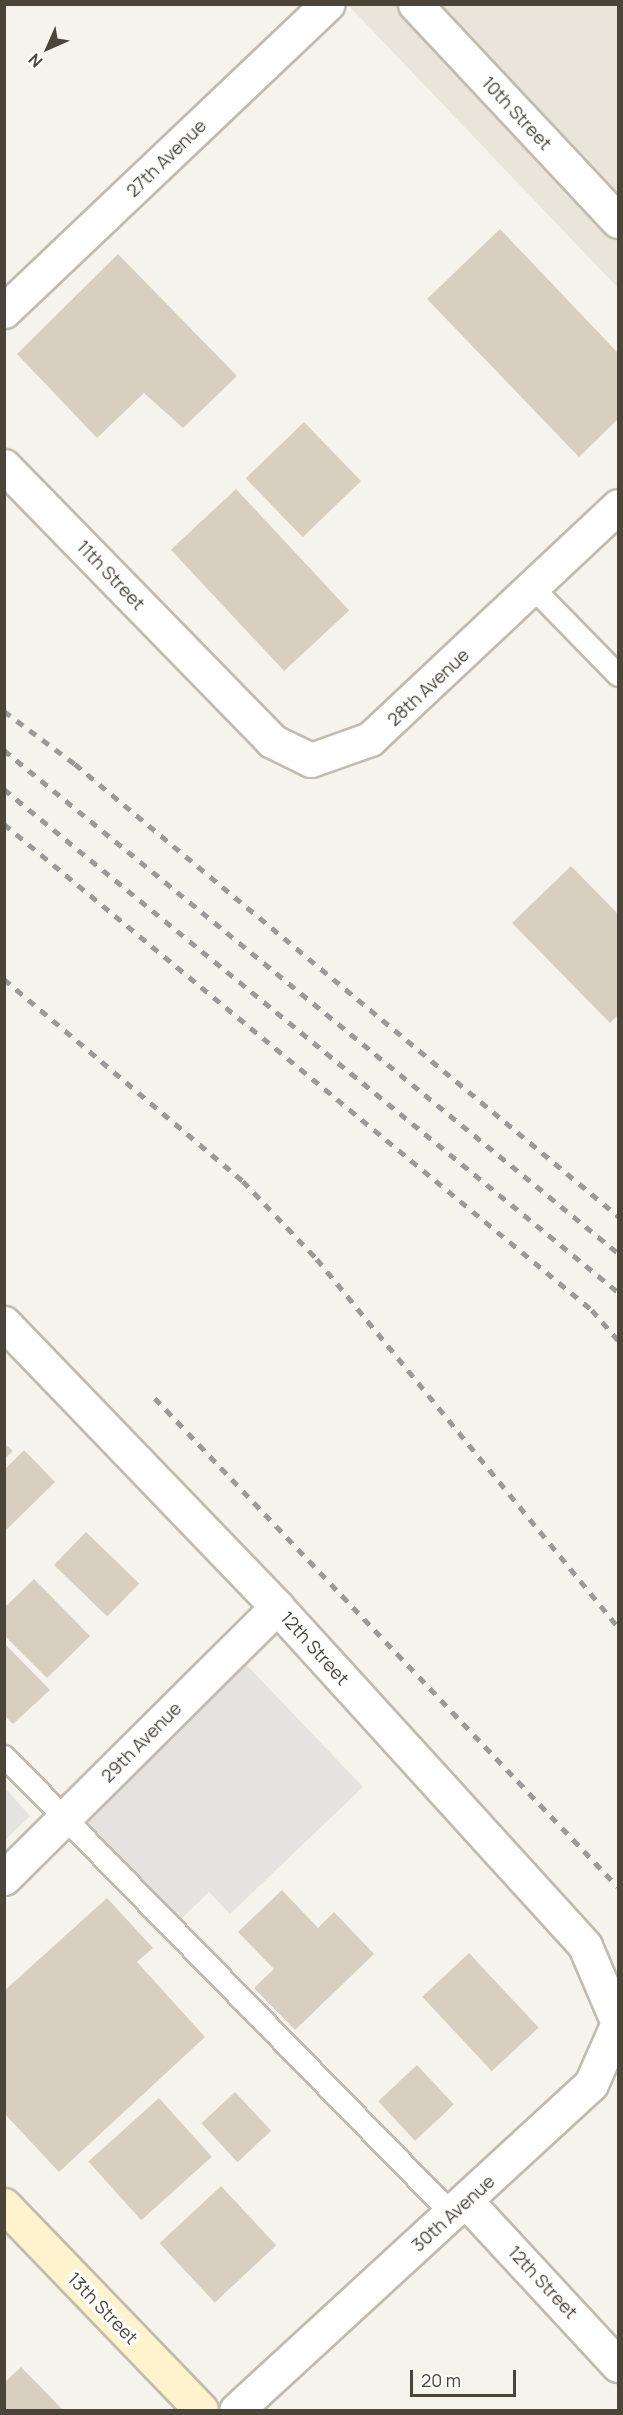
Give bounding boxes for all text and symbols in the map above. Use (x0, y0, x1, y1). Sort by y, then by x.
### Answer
north arrow (18, 18, 78, 78)
text: N (23, 49, 47, 73)
street label: 10th Street (478, 72, 556, 154)
street label: 27th Avenue (122, 115, 210, 201)
street label: 11th Street (73, 536, 149, 614)
street label: 28th Avenue (383, 644, 473, 730)
street label: 12th Street (276, 1607, 354, 1689)
street label: 29th Avenue (96, 1697, 186, 1787)
street label: 30th Avenue (407, 2170, 499, 2256)
street label: 12th Street (504, 2241, 582, 2323)
street label: 13th Street (64, 2268, 142, 2348)
scale bar (413, 2358, 520, 2396)
text: 20 m (421, 2368, 461, 2392)

